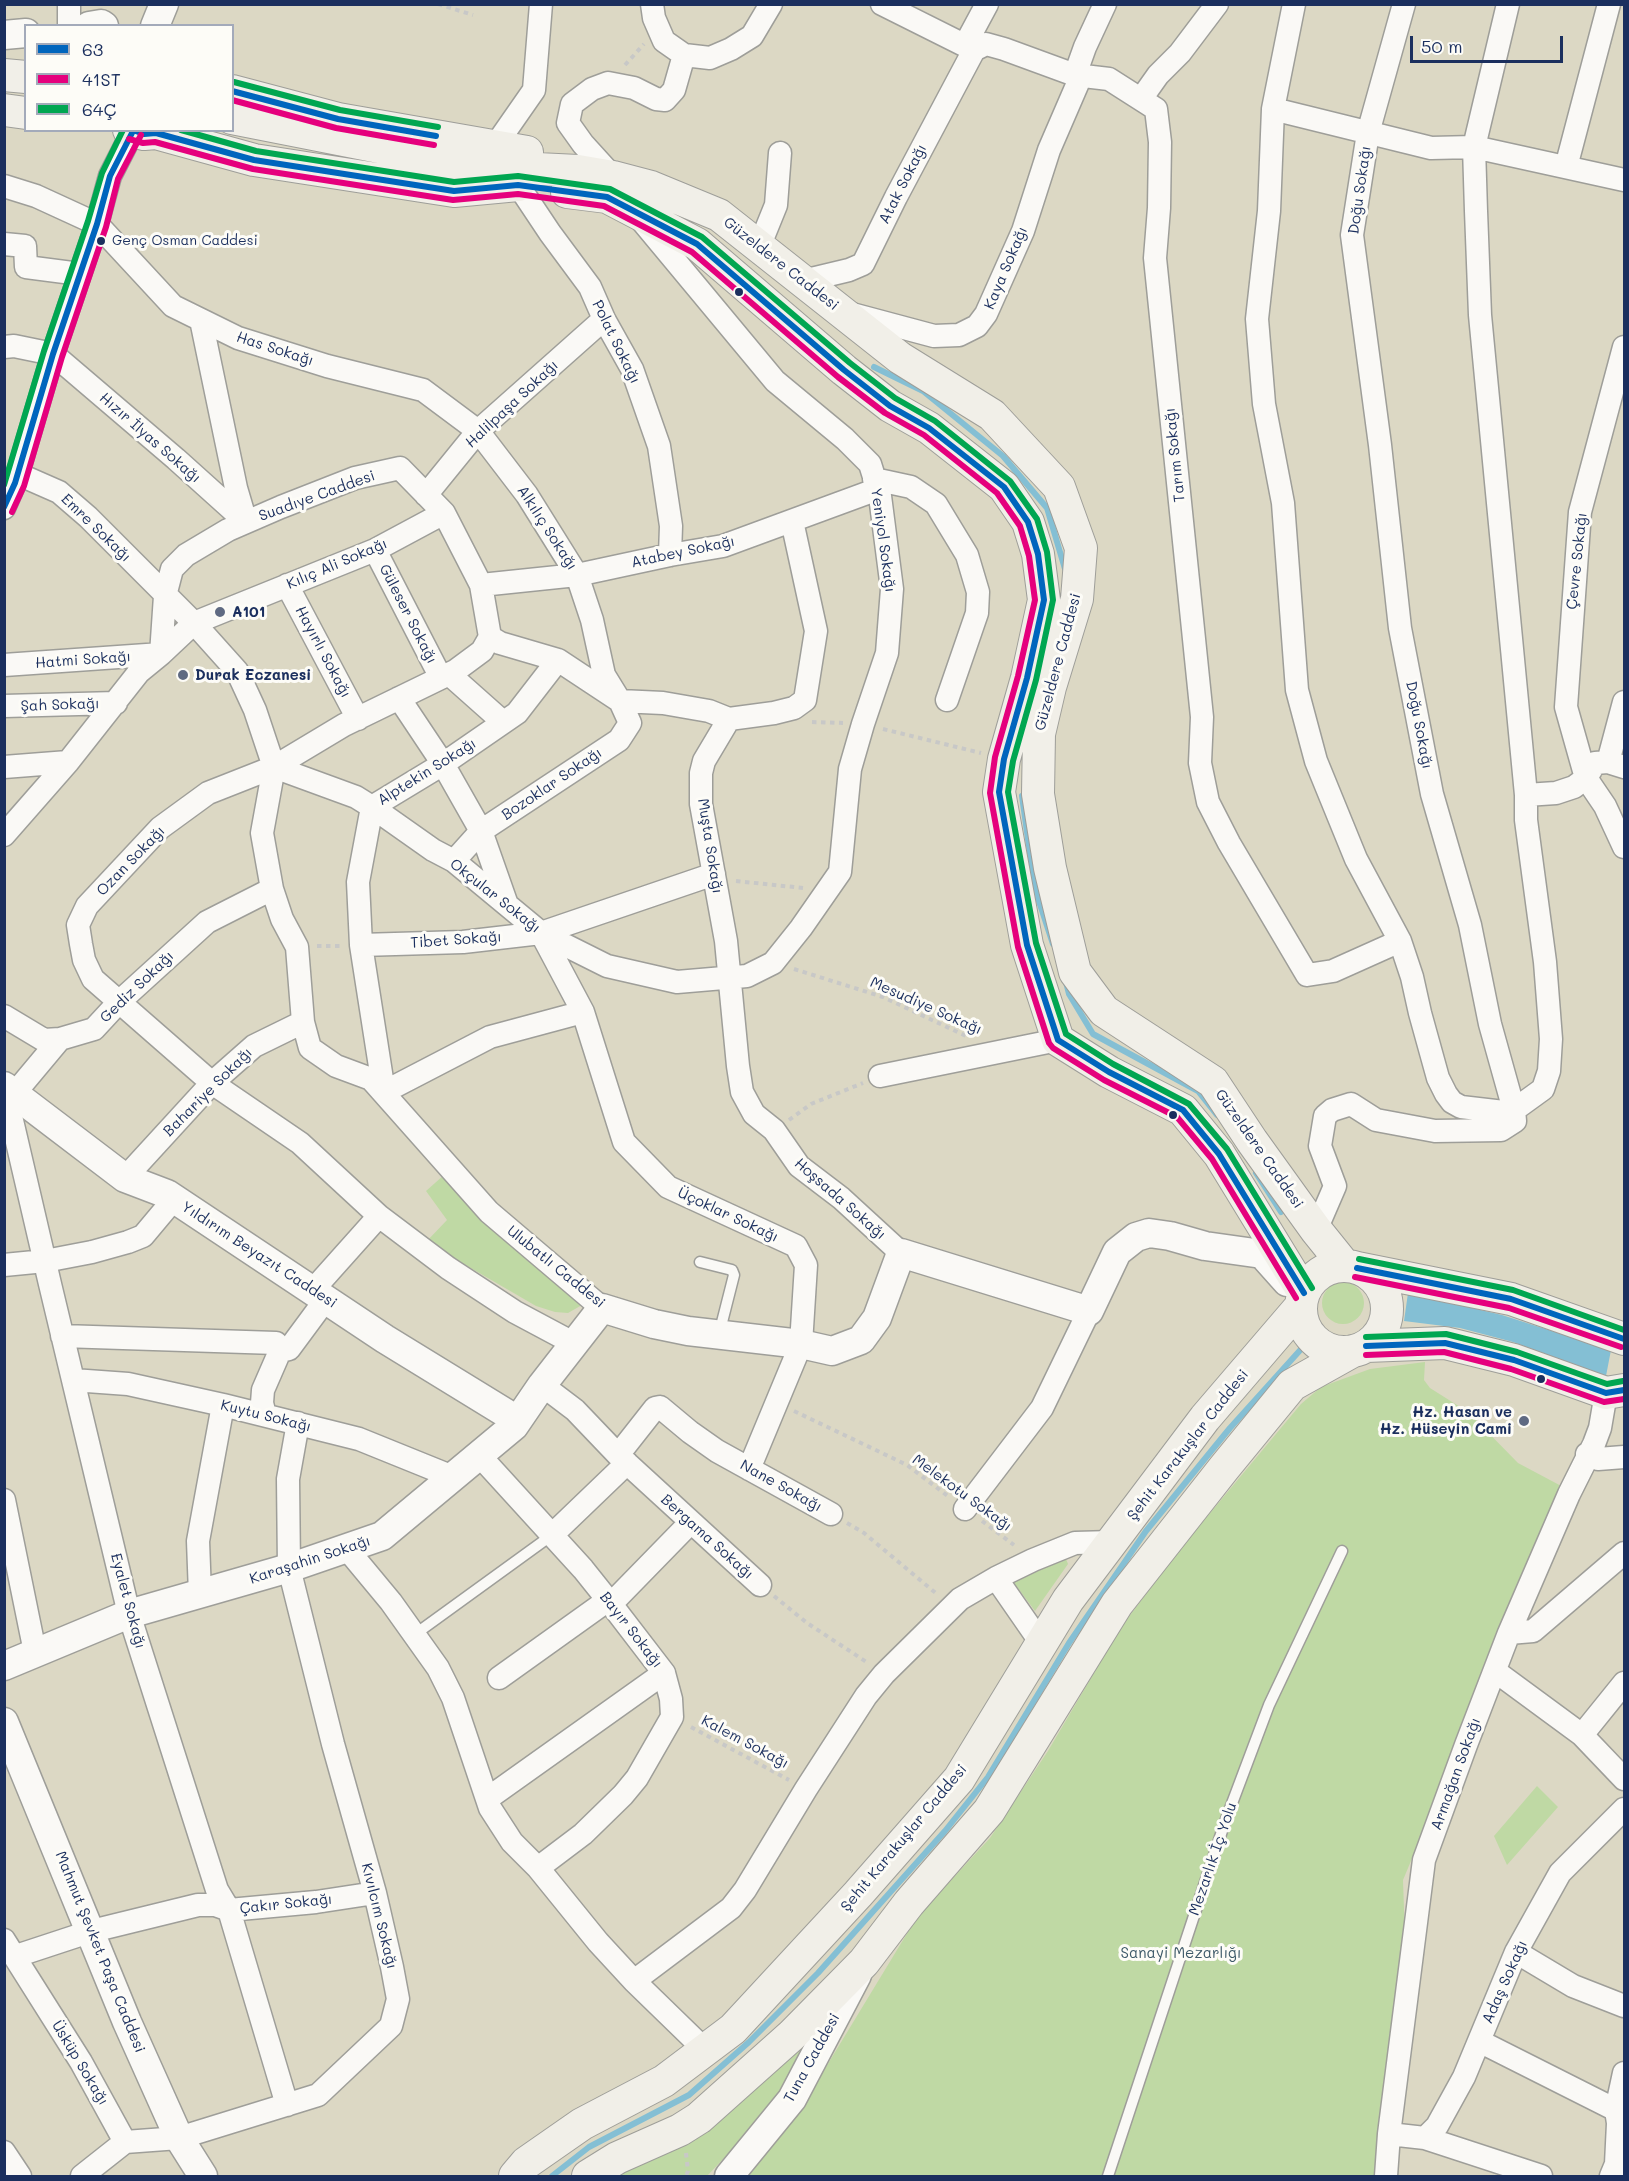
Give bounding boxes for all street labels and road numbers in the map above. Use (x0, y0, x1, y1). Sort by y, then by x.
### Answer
street label: Atak Sokağı (875, 141, 931, 227)
street label: Doğu Sokağı (1345, 145, 1375, 235)
street label: Güzeldere Caddesi (720, 213, 842, 315)
street label: Kaya Sokağı (980, 224, 1032, 312)
street label: Polat Sokağı (588, 297, 644, 387)
street label: Has Sokağı (234, 328, 316, 370)
street label: Halilpaşa Sokağı (462, 356, 562, 452)
street label: Hızır İlyas Sokağı (96, 389, 204, 487)
street label: Tarım Sokağı (1161, 407, 1189, 503)
street label: Suadıye Caddesi (256, 467, 378, 525)
street label: Alkılıç Sokağı (513, 482, 581, 574)
street label: Yeniyol Sokağı (867, 487, 899, 593)
street label: Emre Sokağı (57, 490, 135, 566)
street label: Çevre Sokağı (1563, 512, 1591, 610)
street label: Atabey Sokağı (629, 532, 737, 572)
street label: Kılıç Ali Sokağı (284, 535, 390, 593)
street label: Güleser Sokağı (375, 561, 441, 667)
street label: Güzeldere Caddesi (1031, 591, 1085, 733)
street label: Hayırlı Sokağı (291, 603, 355, 701)
street label: Hatmi Sokağı (34, 648, 132, 672)
street label: Doğu Sokağı (1402, 680, 1436, 770)
street label: Şah Sokağı (20, 695, 100, 715)
street label: Alptekin Sokağı (374, 734, 480, 810)
street label: Bozoklar Sokağı (499, 744, 605, 824)
street label: Muşta Sokağı (694, 797, 726, 895)
street label: Ozan Sokağı (93, 822, 169, 900)
street label: Okçular Sokağı (446, 855, 544, 937)
street label: Tibet Sokağı (410, 928, 502, 952)
street label: Gediz Sokağı (96, 947, 178, 1027)
street label: Mesudiye Sokağı (867, 973, 985, 1039)
street label: Bahariye Sokağı (160, 1044, 256, 1140)
street label: Güzeldere Caddesi (1211, 1086, 1307, 1212)
street label: Hoşsada Sokağı (791, 1154, 889, 1244)
street label: Üçoklar Sokağı (675, 1184, 781, 1246)
street label: Yıldırım Beyazıt Caddesi (178, 1198, 340, 1312)
street label: Ulubatlı Caddesi (503, 1222, 609, 1312)
street label: Şehit Karakuşlar Caddesi (1123, 1366, 1253, 1524)
street label: Kuytu Sokağı (219, 1396, 313, 1436)
street label: Melekotu Sokağı (909, 1451, 1015, 1535)
street label: Nane Sokağı (737, 1456, 825, 1516)
street label: Bergama Sokağı (657, 1491, 757, 1583)
street label: Karaşahin Sokağı (247, 1532, 373, 1588)
street label: Eyalet Sokağı (107, 1551, 149, 1651)
street label: Bayır Sokağı (596, 1588, 666, 1672)
street label: Kalem Sokağı (698, 1711, 792, 1773)
street label: Armağan Sokağı (1427, 1715, 1485, 1833)
street label: Şehit Karakuşlar Caddesi (837, 1761, 971, 1915)
street label: Mezarlık İç Yolu (1185, 1800, 1241, 1918)
street label: Mahmut Şevket Paşa Caddesi (51, 1849, 149, 2055)
street label: Kıvılcım Sokağı (357, 1861, 401, 1971)
street label: Çakır Sokağı (239, 1890, 333, 1918)
street label: Adaş Sokağı (1479, 1938, 1531, 2026)
street label: Tuna Caddesi (780, 2010, 844, 2106)
street label: Üsküp Sokağı (48, 2017, 112, 2109)

